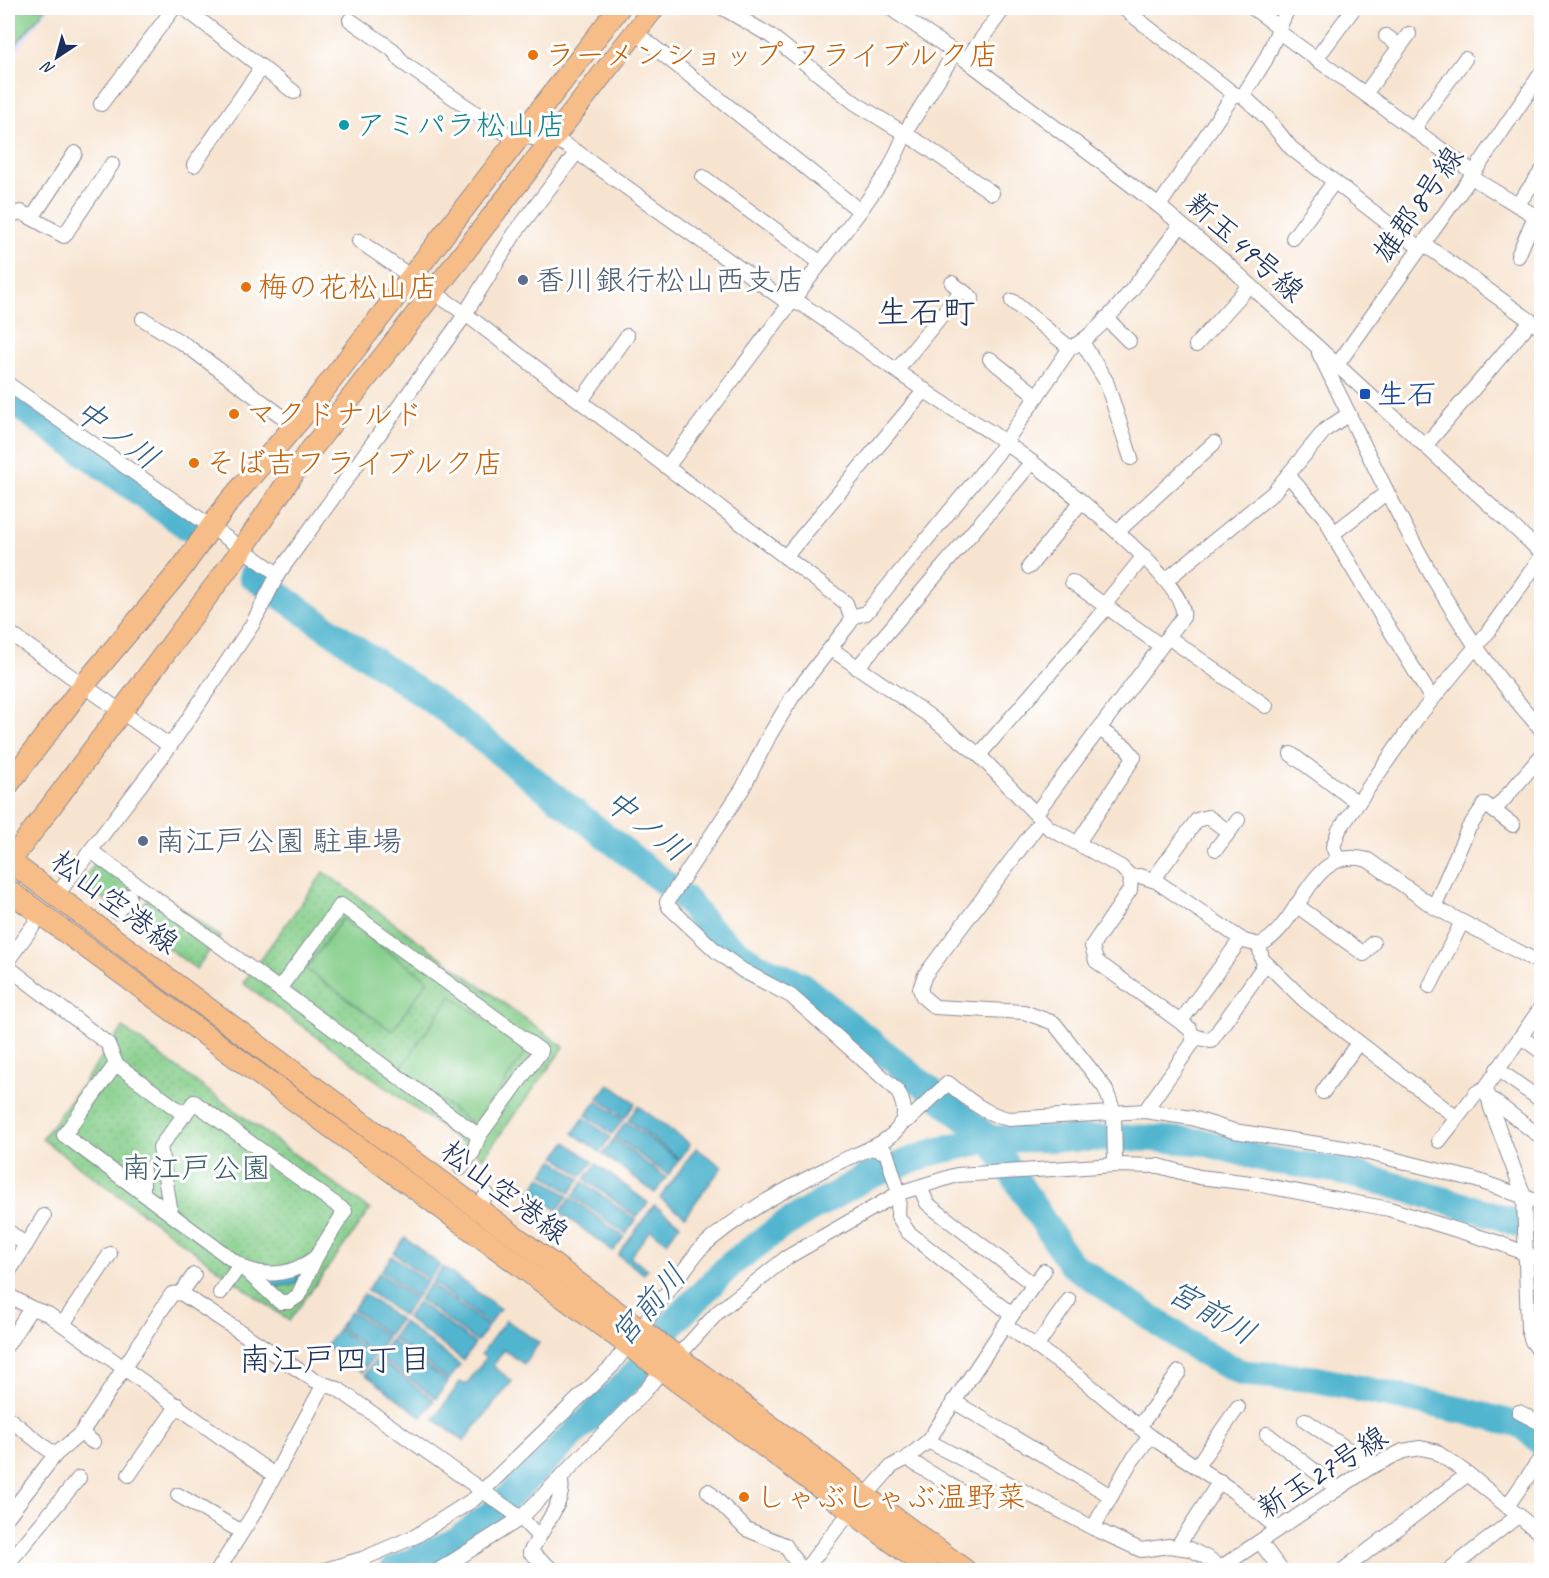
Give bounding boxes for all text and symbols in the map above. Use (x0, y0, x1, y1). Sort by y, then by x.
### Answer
north arrow (27, 27, 87, 87)
place label: ラーメンショップ フライブルク店 (545, 36, 999, 74)
marker: ラーメンショップ フライブルク店 (526, 48, 540, 62)
text: N (36, 56, 59, 79)
place label: アミパラ松山店 (356, 106, 566, 144)
marker: アミパラ松山店 (337, 118, 351, 132)
street label: 雄郡8号線 (1364, 138, 1472, 270)
street label: 新玉49号線 (1178, 184, 1312, 310)
place label: 香川銀行松山西支店 (535, 261, 805, 299)
place label: 梅の花松山店 (258, 268, 438, 306)
marker: 香川銀行松山西支店 (516, 273, 530, 287)
marker: 梅の花松山店 (239, 280, 253, 294)
district label: 生石町 (877, 291, 976, 333)
place label: 生石 (1377, 375, 1437, 413)
marker: 生石 (1358, 387, 1372, 401)
water label: 中ノ川 (66, 390, 168, 479)
place label: マクドナルド (246, 395, 424, 433)
marker: マクドナルド (227, 407, 241, 421)
place label: そば吉フライブルク店 (206, 444, 504, 482)
marker: そば吉フライブルク店 (187, 456, 201, 470)
water label: 中ノ川 (596, 780, 697, 871)
place label: 南江戸公園 駐車場 (155, 822, 402, 860)
marker: 南江戸公園 駐車場 (136, 834, 150, 848)
street label: 松山空港線 (44, 842, 186, 962)
street label: 松山空港線 (434, 1132, 576, 1252)
park label: 南江戸公園 (121, 1149, 271, 1187)
water label: 宮前川 (601, 1256, 695, 1355)
water label: 宮前川 (1160, 1271, 1264, 1354)
district label: 南江戸四丁目 (239, 1339, 431, 1380)
street label: 新玉27号線 (1250, 1417, 1394, 1527)
place label: しゃぶしゃぶ温野菜 (756, 1478, 1026, 1516)
marker: しゃぶしゃぶ温野菜 (737, 1490, 751, 1504)

